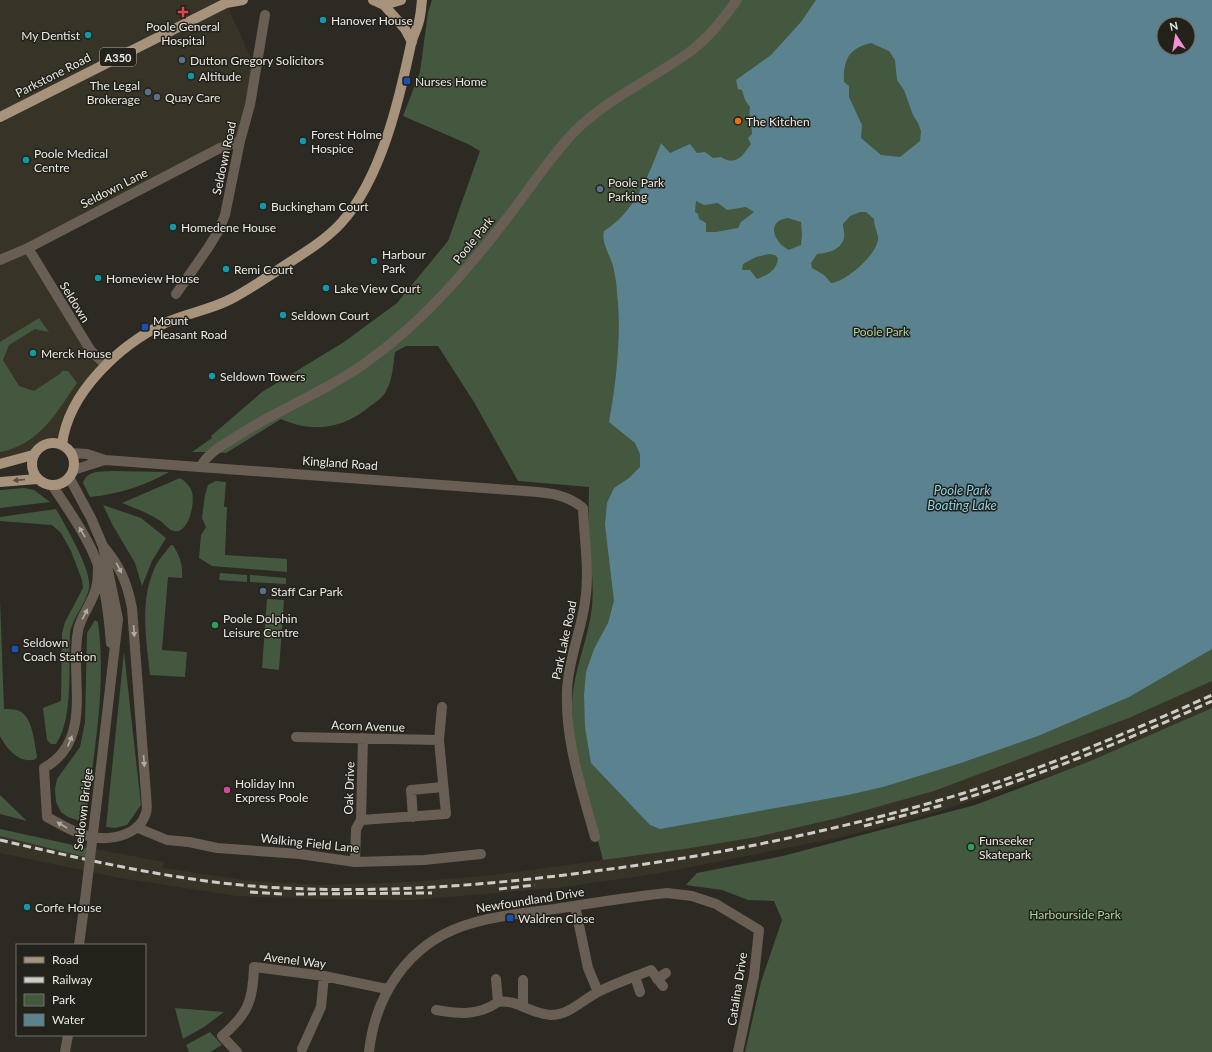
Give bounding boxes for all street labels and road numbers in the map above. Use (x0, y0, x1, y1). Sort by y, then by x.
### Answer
road number: A350 (100, 48, 136, 66)
street label: Parkstone Road (13, 50, 93, 100)
street label: Seldown Road (209, 120, 239, 196)
street label: Seldown Lane (78, 165, 150, 211)
street label: Poole Park (449, 213, 497, 267)
street label: Seldown (57, 279, 93, 325)
street label: Kingland Road (302, 453, 378, 473)
street label: Park Lake Road (548, 599, 580, 681)
street label: Acorn Avenue (331, 717, 405, 735)
street label: Oak Drive (341, 761, 357, 815)
street label: Seldown Bridge (71, 767, 95, 851)
street label: Walking Field Lane (260, 830, 360, 856)
street label: Newfoundland Drive (475, 884, 585, 916)
street label: Avenel Way (263, 949, 328, 971)
street label: Catalina Drive (724, 951, 750, 1027)

